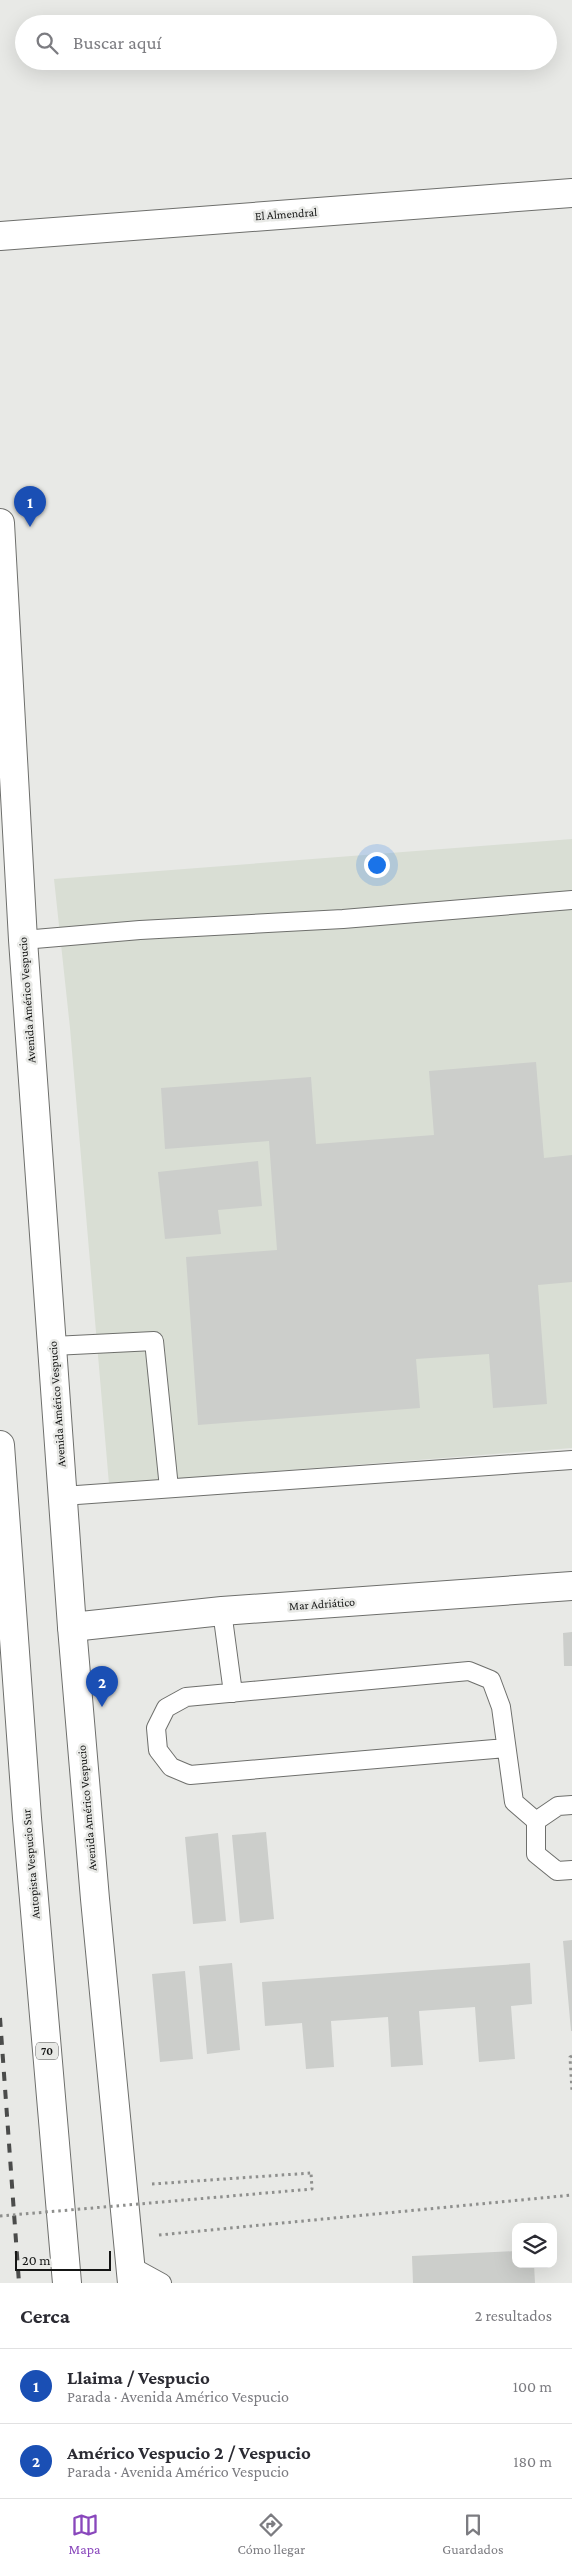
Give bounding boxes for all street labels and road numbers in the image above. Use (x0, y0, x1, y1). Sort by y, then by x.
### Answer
street label: El Almendral (254, 205, 318, 223)
street label: Avenida Américo Vespucio (16, 936, 38, 1063)
street label: Avenida Américo Vespucio (46, 1340, 68, 1467)
street label: Mar Adriático (289, 1595, 356, 1613)
street label: Avenida Américo Vespucio (75, 1744, 99, 1872)
street label: Autopista Vespucio Sur (19, 1808, 43, 1920)
road number: 70 (36, 2042, 58, 2060)

